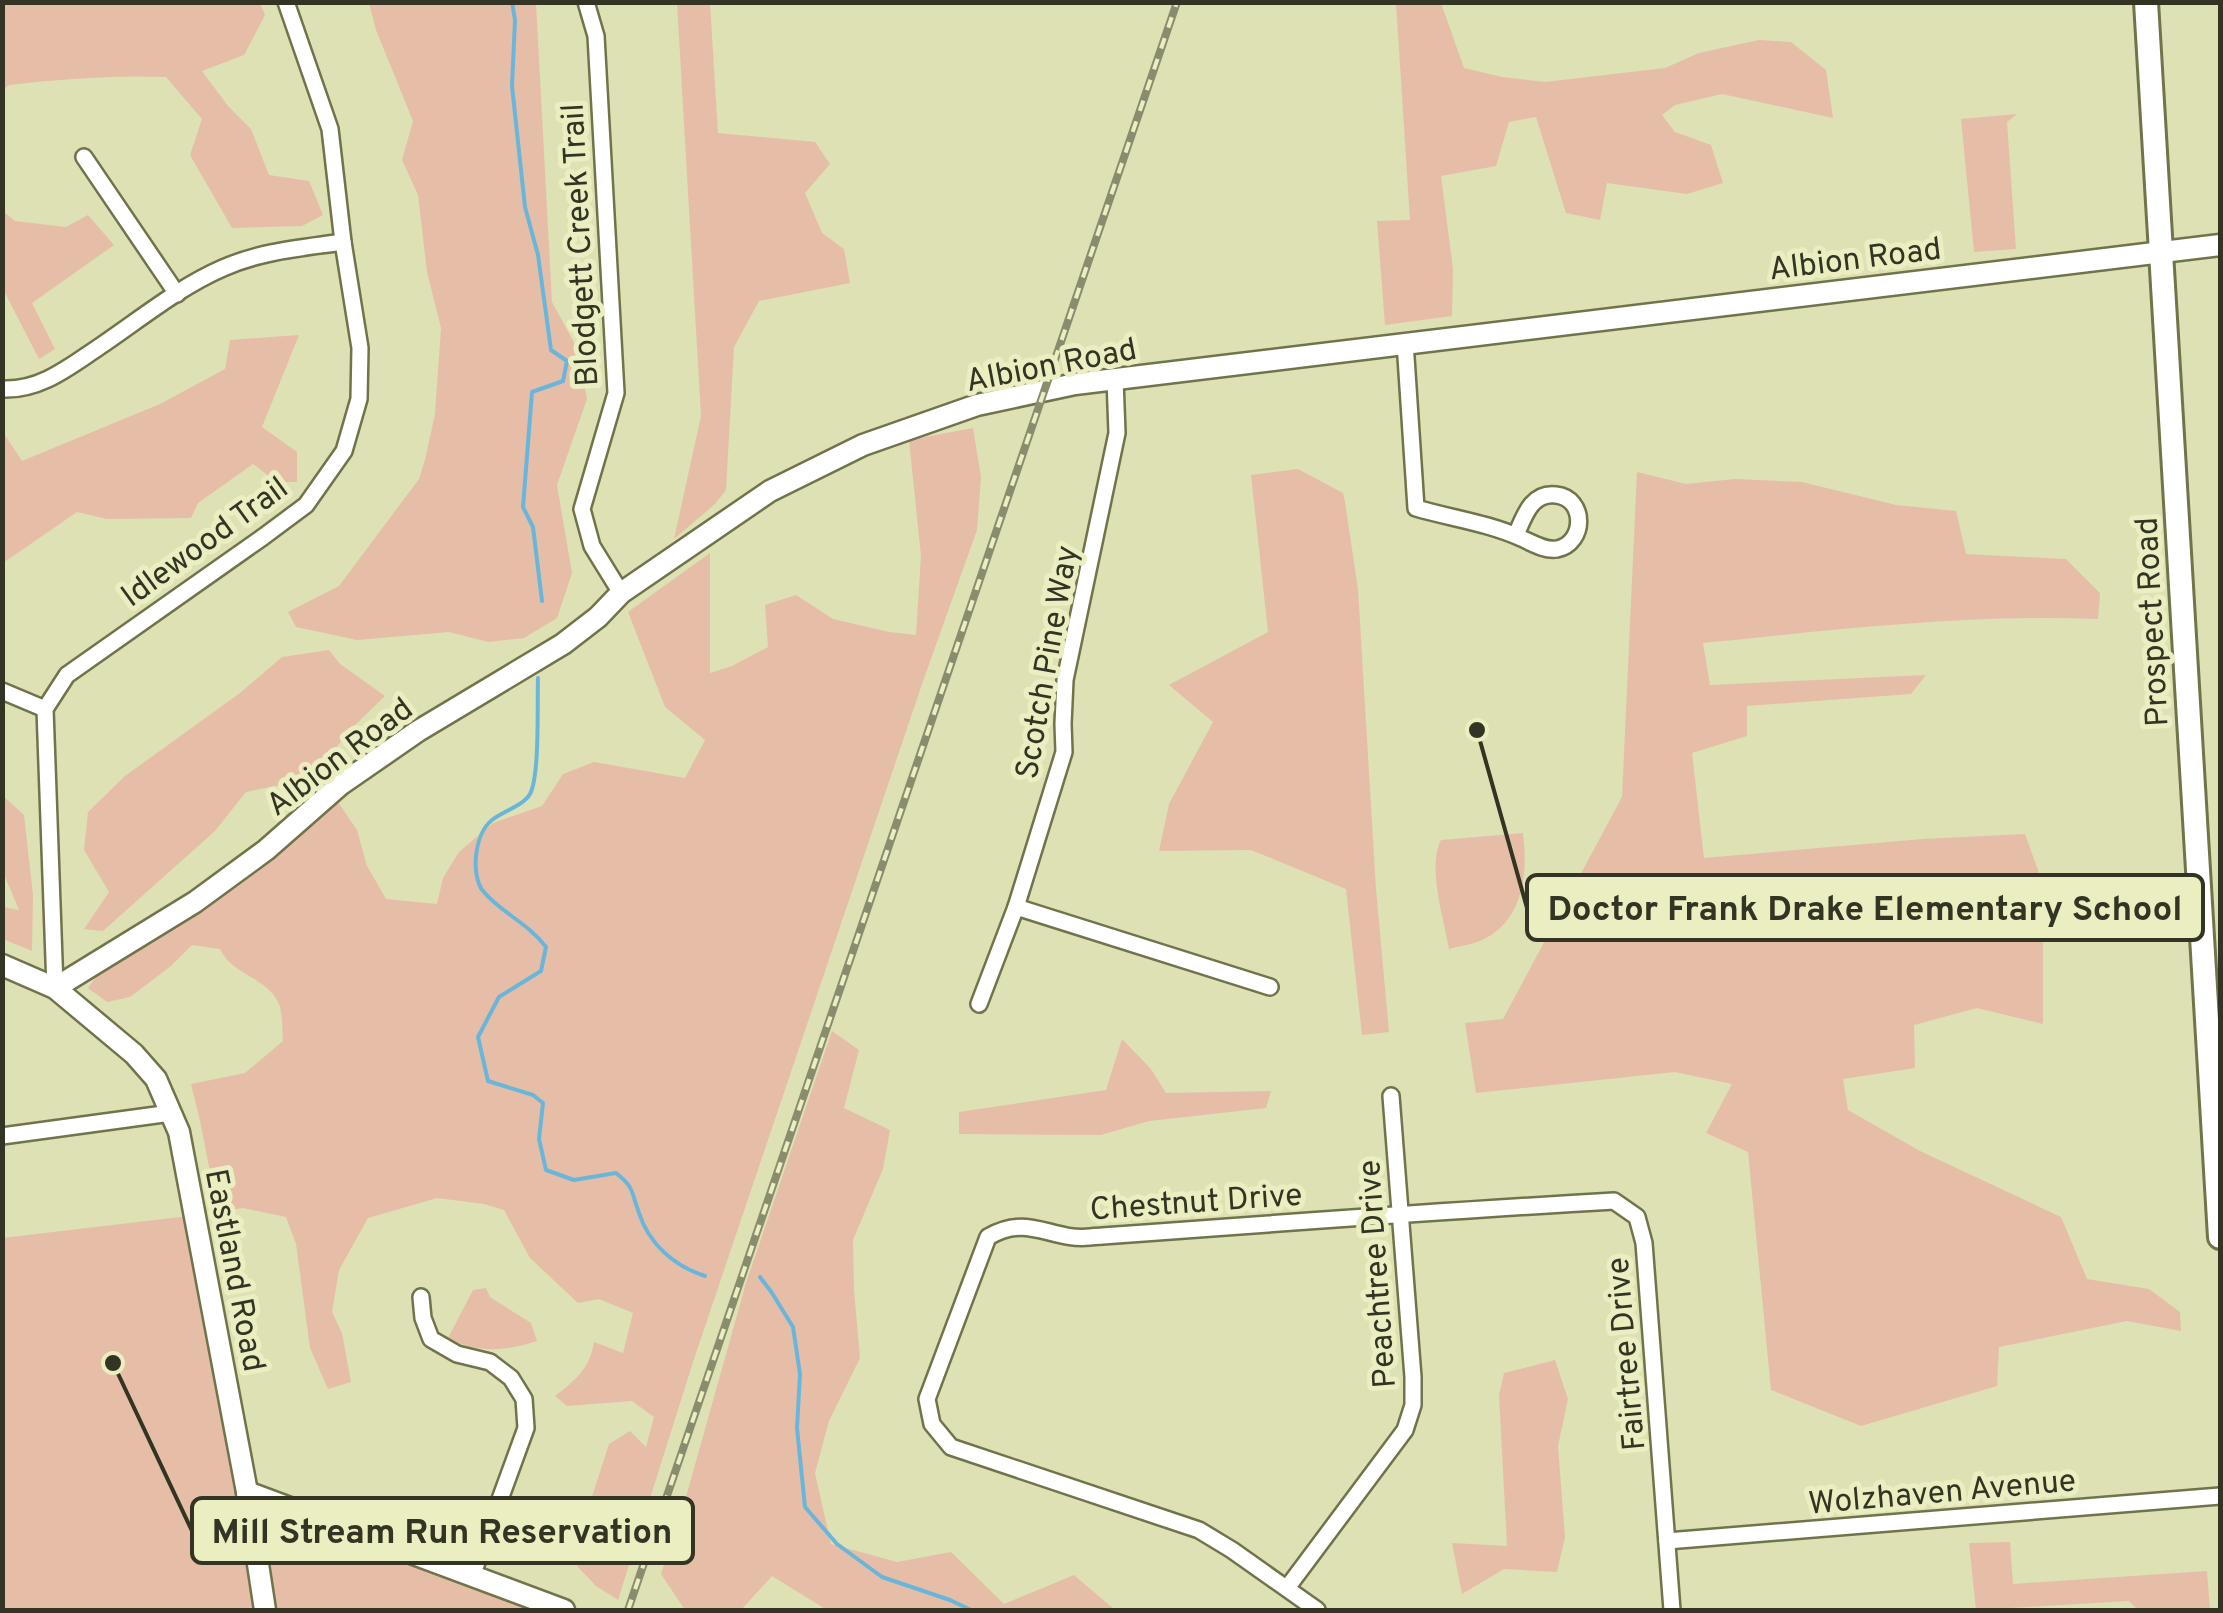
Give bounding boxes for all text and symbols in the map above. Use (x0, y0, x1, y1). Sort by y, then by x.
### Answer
street label: Blodgett Creek Trail (555, 102, 609, 387)
street label: Albion Road (1767, 231, 1944, 291)
street label: Albion Road (963, 331, 1141, 403)
street label: Idlewood Trail (114, 469, 297, 617)
street label: Prospect Road (2129, 516, 2179, 728)
street label: Scotch Pine Way (1009, 543, 1089, 782)
street label: Albion Road (259, 690, 422, 827)
callout: Doctor Frank Drake Elementary School (1527, 875, 2203, 940)
text: Doctor Frank Drake Elementary School (1547, 889, 2183, 933)
street label: Peachtree Drive (1351, 1158, 1407, 1389)
street label: Eastland Road (194, 1166, 272, 1375)
street label: Chestnut Drive (1089, 1177, 1304, 1231)
street label: Fairtree Drive (1600, 1255, 1656, 1452)
street label: Wolzhaven Avenue (1807, 1462, 2078, 1526)
callout: Mill Stream Run Reservation (192, 1498, 693, 1563)
text: Mill Stream Run Reservation (211, 1512, 673, 1556)

